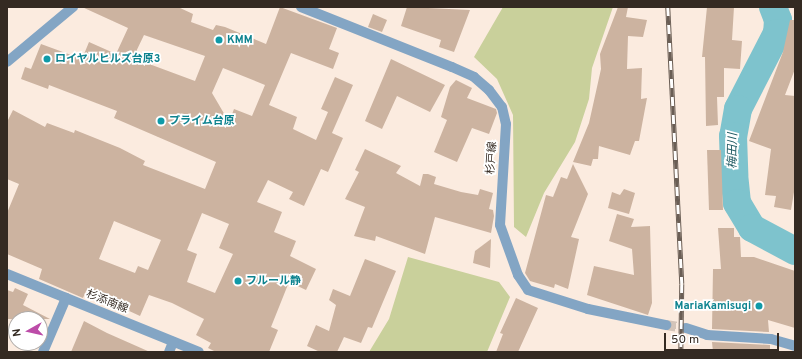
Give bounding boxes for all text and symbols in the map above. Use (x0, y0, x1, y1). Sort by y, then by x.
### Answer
place label: KMM (227, 33, 253, 47)
marker: KMM (214, 35, 224, 45)
place label: ロイヤルヒルズ台原3 (55, 52, 161, 66)
marker: ロイヤルヒルズ台原3 (42, 54, 52, 64)
place label: プライム台原 (169, 114, 235, 128)
marker: プライム台原 (156, 116, 166, 126)
water label: 梅田川 (726, 133, 742, 169)
street label: 杉戸線 (484, 141, 500, 175)
place label: フルール静 (246, 274, 301, 288)
marker: フルール静 (233, 276, 243, 286)
street label: 杉添南線 (84, 288, 130, 316)
place label: MariaKamisugi (675, 299, 751, 313)
marker: MariaKamisugi (754, 301, 764, 311)
north arrow (8, 311, 48, 351)
scale bar (666, 325, 781, 351)
text: N (10, 328, 25, 337)
text: 50 m (671, 332, 699, 348)

